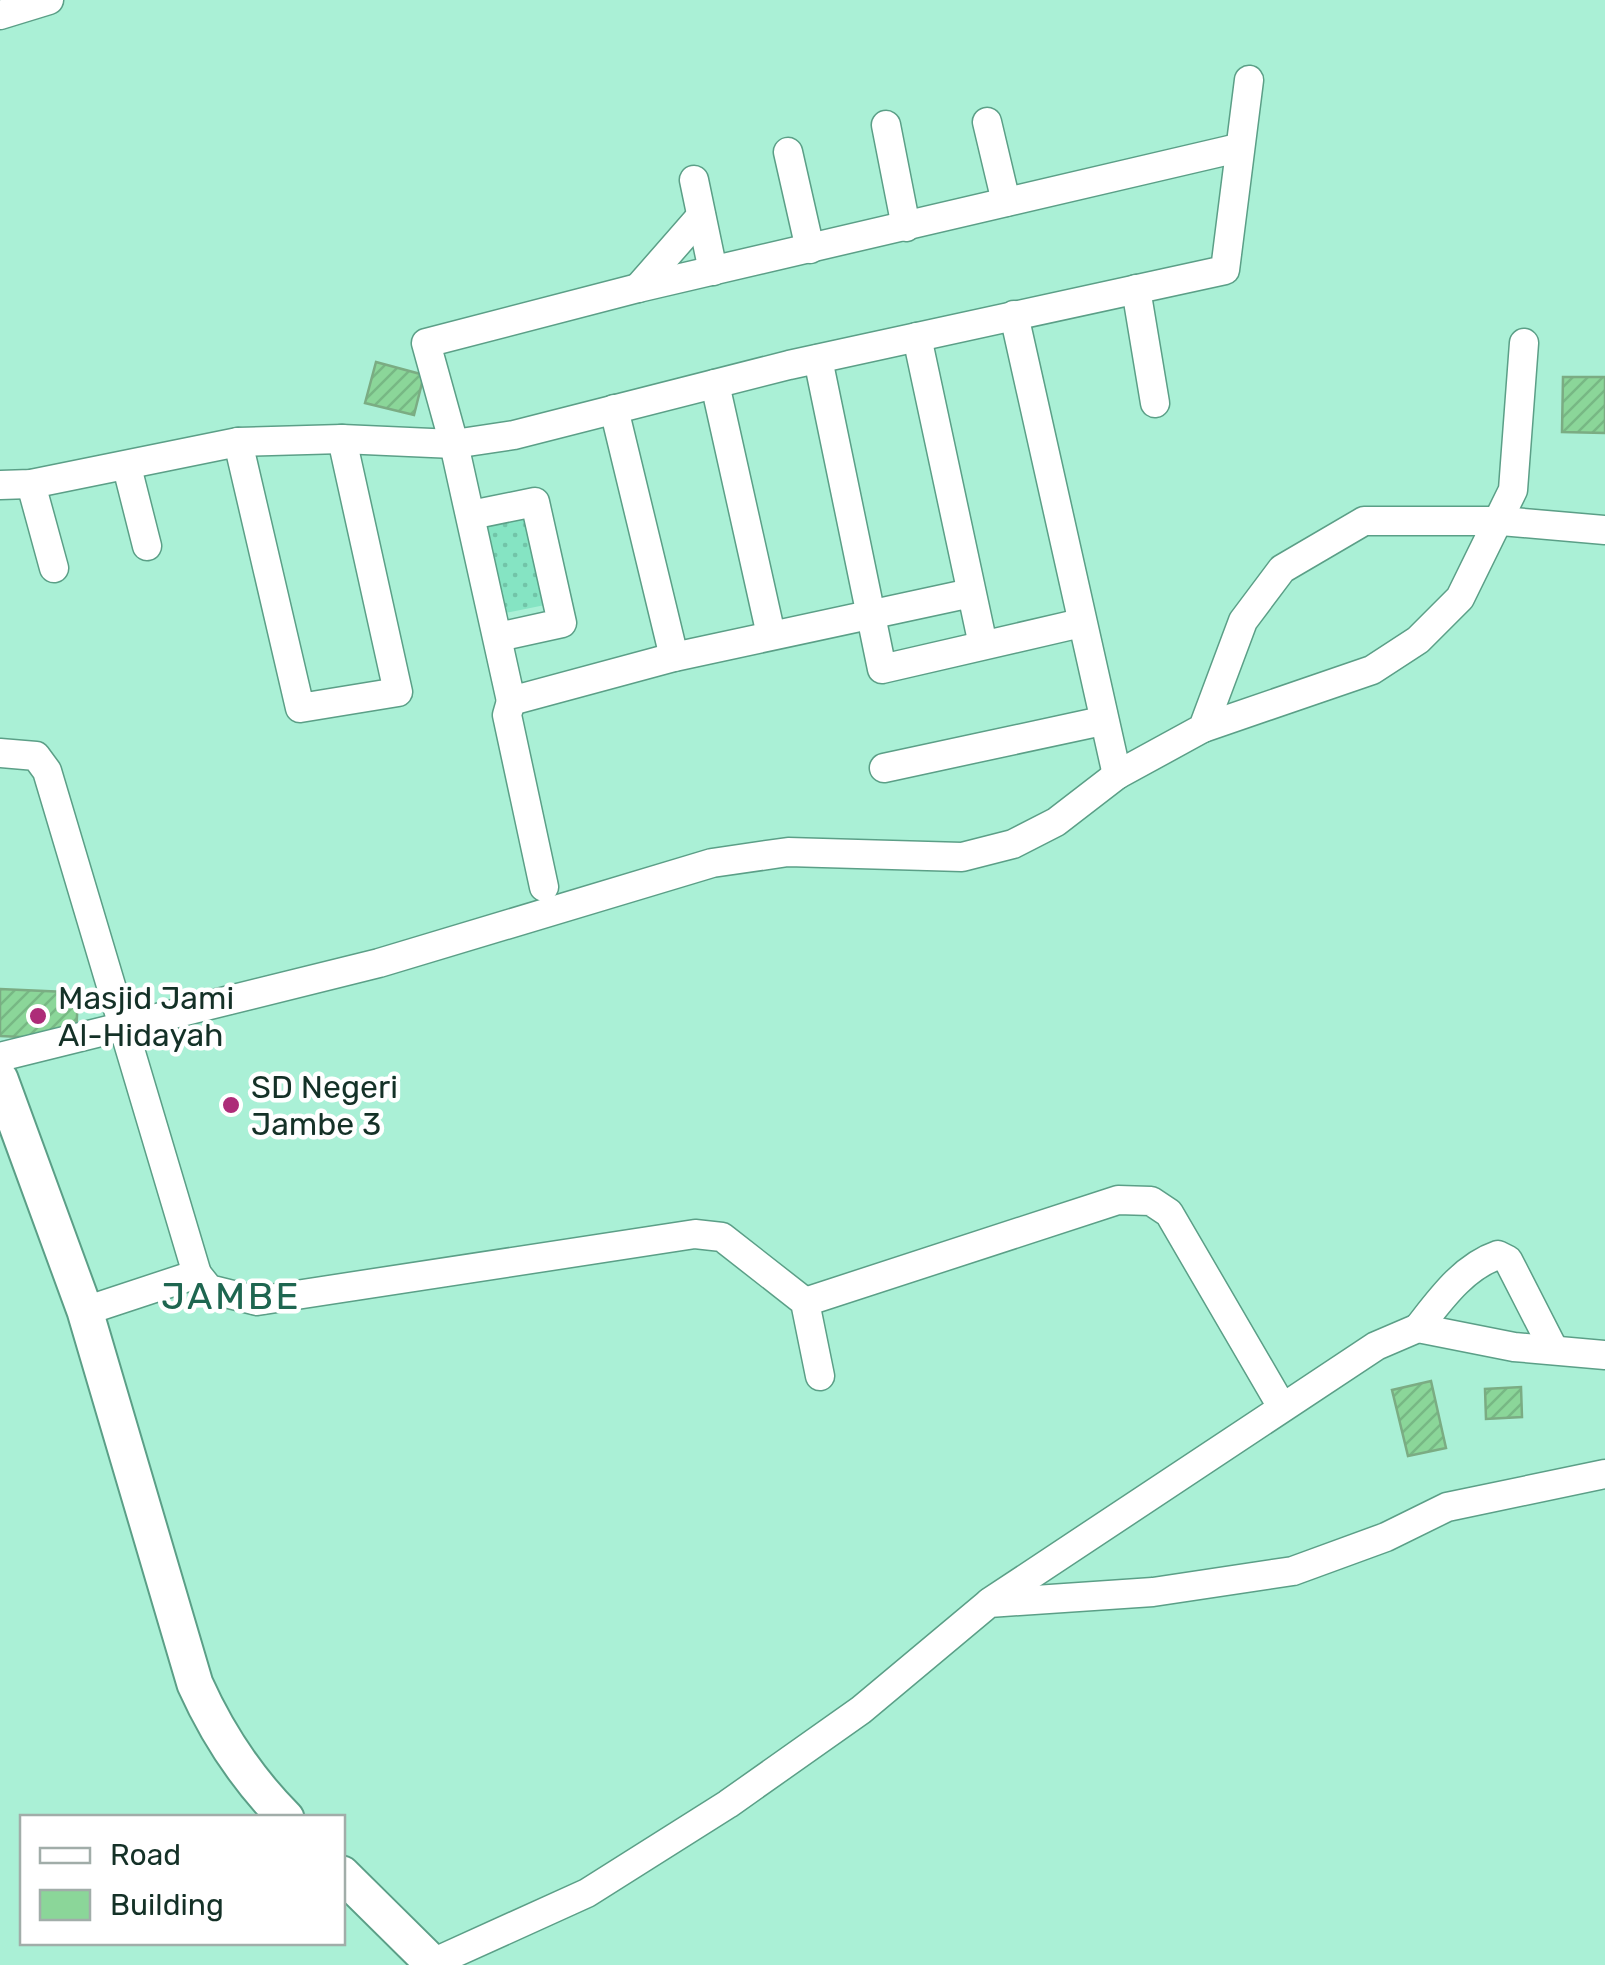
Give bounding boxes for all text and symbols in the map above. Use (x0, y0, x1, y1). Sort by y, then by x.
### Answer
place label: Masjid Jami Al-Hidayah (58, 979, 234, 1054)
marker: Masjid Jami Al-Hidayah (27, 1005, 49, 1027)
place label: SD Negeri Jambe 3 (251, 1068, 398, 1143)
marker: SD Negeri Jambe 3 (220, 1094, 242, 1116)
district label: JAMBE (161, 1273, 301, 1319)
legend (20, 1815, 345, 1945)
text: Road (110, 1837, 181, 1873)
text: Building (110, 1887, 224, 1923)

